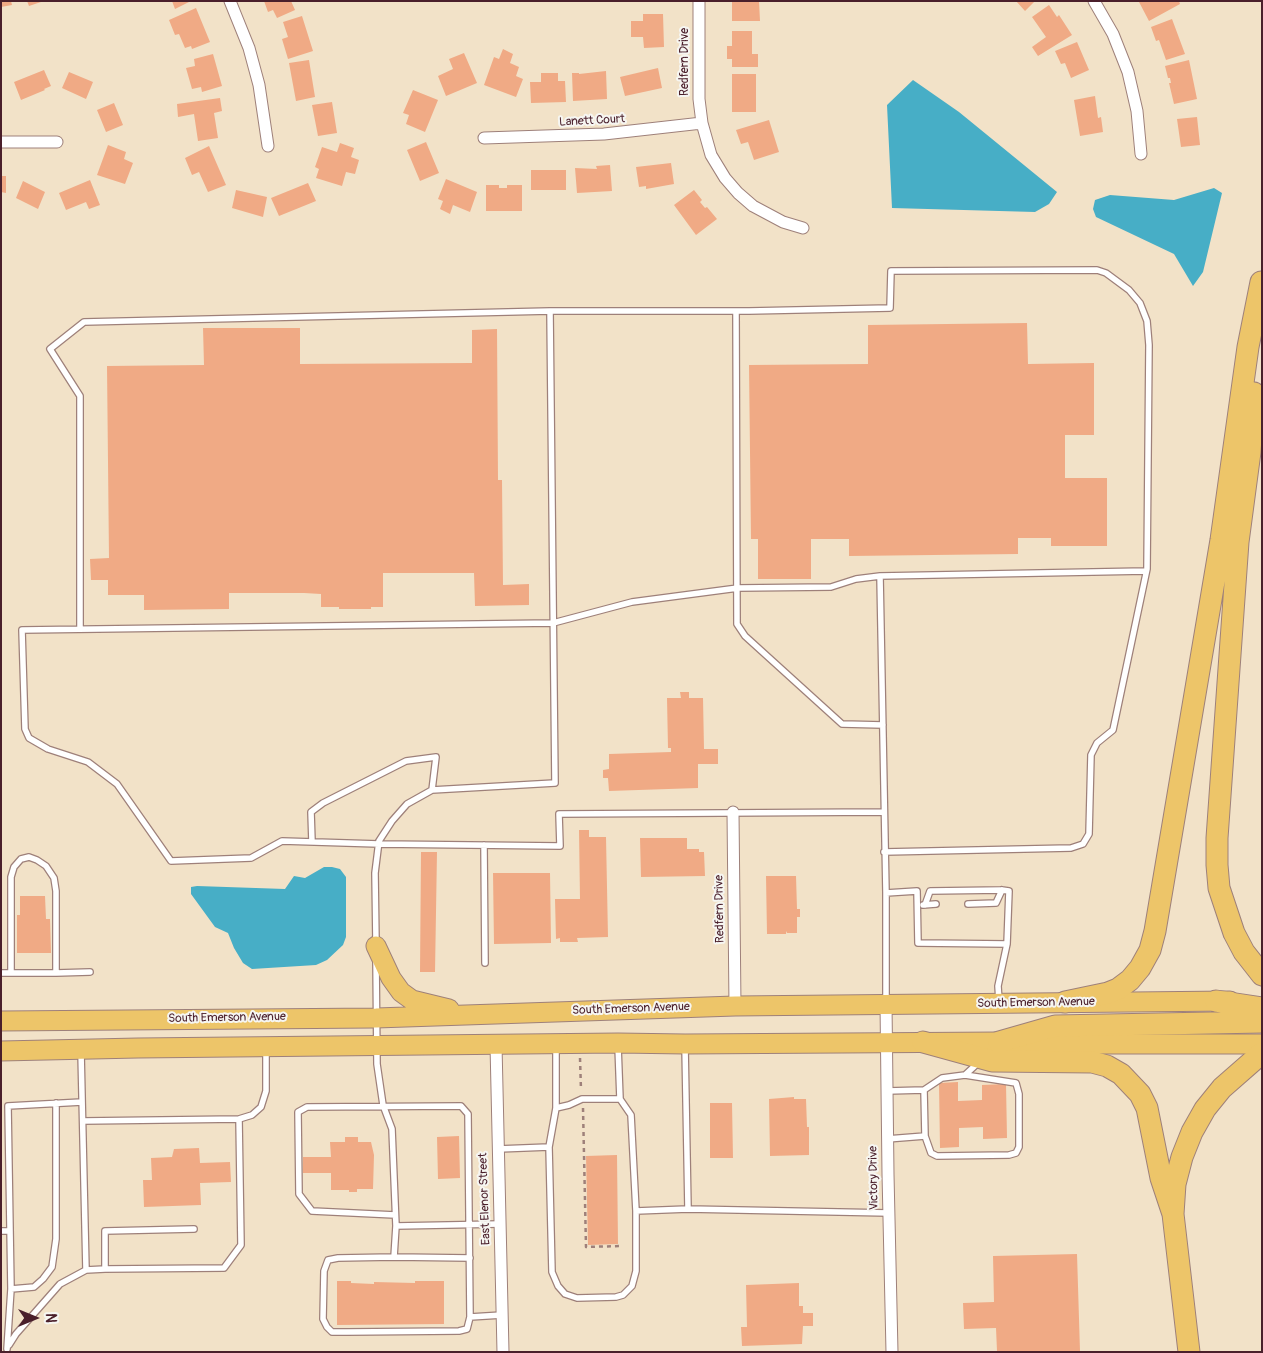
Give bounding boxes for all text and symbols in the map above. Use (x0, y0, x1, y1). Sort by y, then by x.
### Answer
street label: Redfern Drive (678, 28, 692, 96)
street label: Lanett Court (559, 112, 625, 130)
street label: Redfern Drive (712, 875, 728, 943)
street label: South Emerson Avenue (977, 995, 1095, 1011)
street label: South Emerson Avenue (572, 1000, 690, 1018)
street label: South Emerson Avenue (168, 1010, 286, 1026)
street label: Victory Drive (866, 1146, 882, 1210)
street label: East Elenor Street (476, 1153, 494, 1245)
north arrow (10, 1293, 60, 1343)
text: N (42, 1313, 59, 1323)

